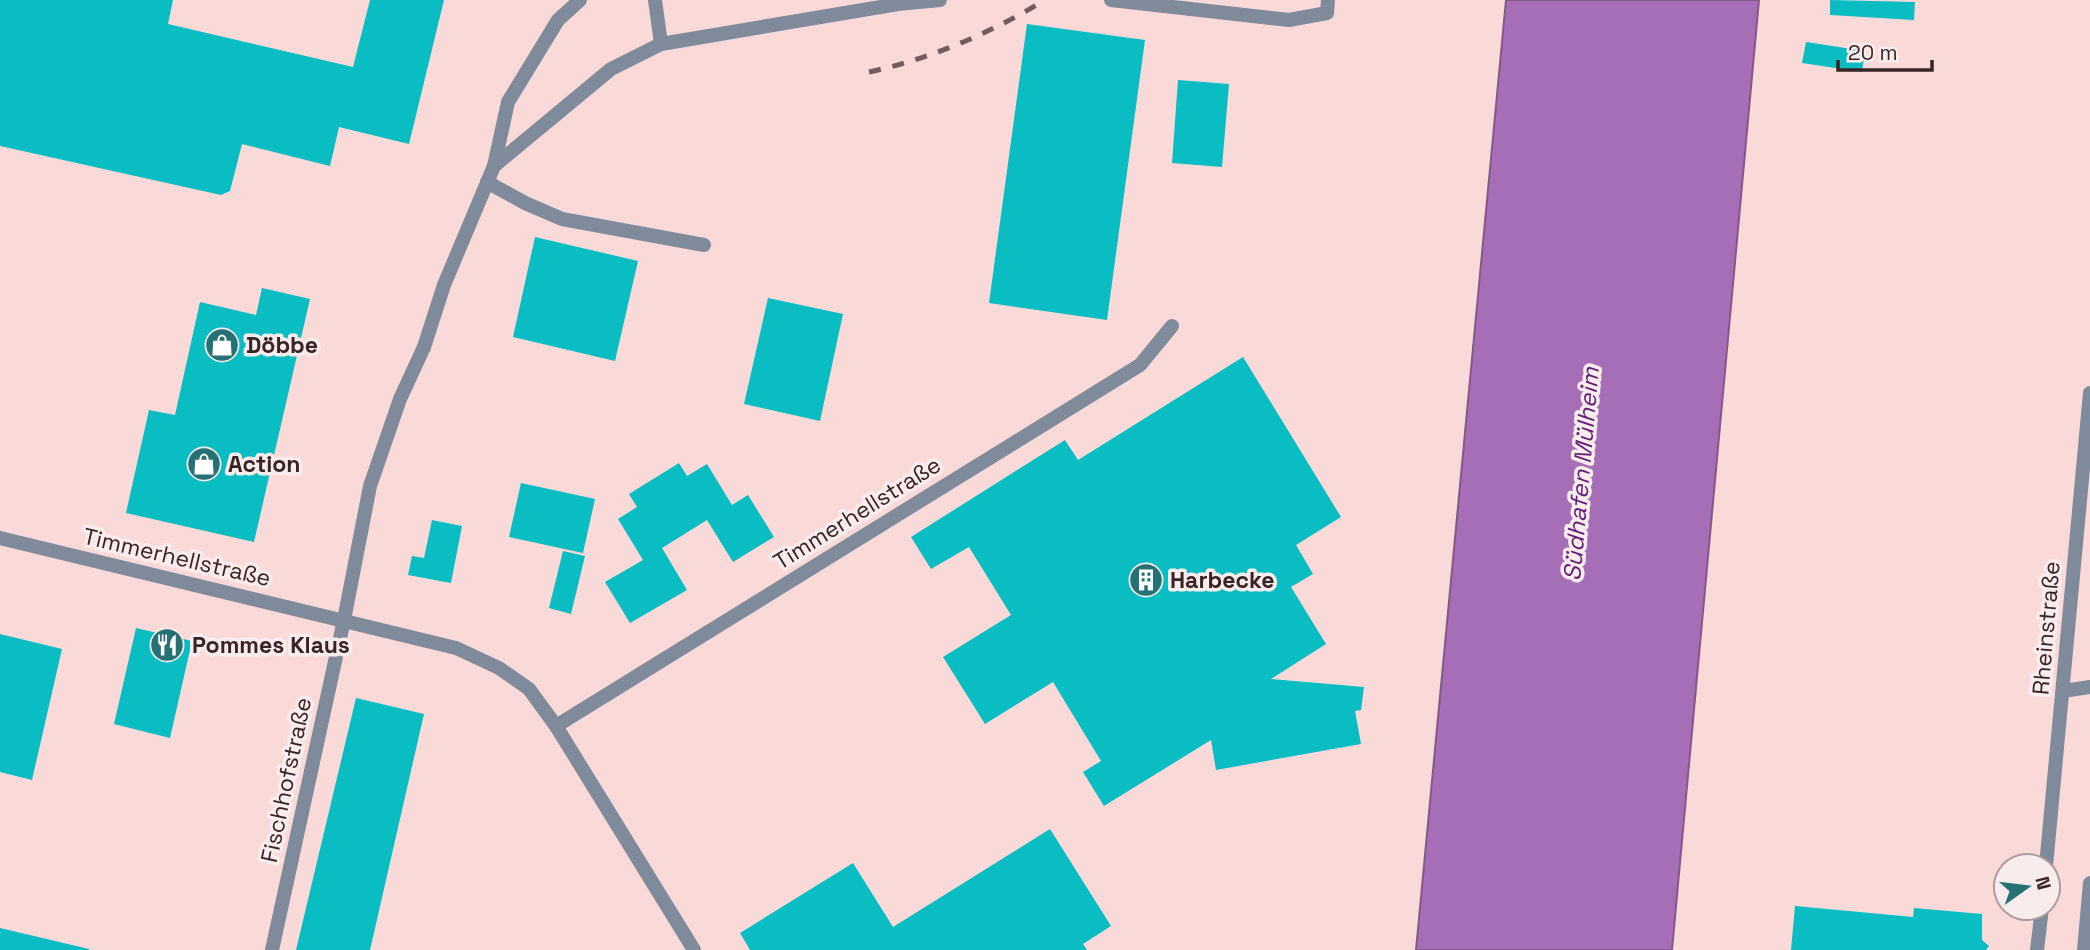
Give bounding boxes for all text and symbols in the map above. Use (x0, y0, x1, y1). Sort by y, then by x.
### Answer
scale bar (1838, 28, 1932, 72)
text: 20 m (1848, 39, 1898, 66)
shop icon: Döbbe (203, 326, 241, 364)
place label: Döbbe (246, 330, 318, 360)
water label: Südhafen Mülheim (1556, 364, 1606, 582)
shop icon: Action (185, 445, 223, 483)
place label: Action (228, 449, 301, 479)
street label: Timmerhellstraße (768, 449, 946, 577)
street label: Timmerhellstraße (80, 521, 274, 593)
street label: Rheinstraße (2025, 560, 2067, 696)
building icon: Harbecke (1127, 561, 1165, 599)
place label: Harbecke (1170, 565, 1274, 595)
restaurant icon: Pommes Klaus (148, 626, 186, 664)
place label: Pommes Klaus (192, 630, 350, 660)
street label: Fischhofstraße (254, 695, 318, 865)
north arrow (1992, 852, 2062, 922)
text: N (2029, 874, 2057, 892)

